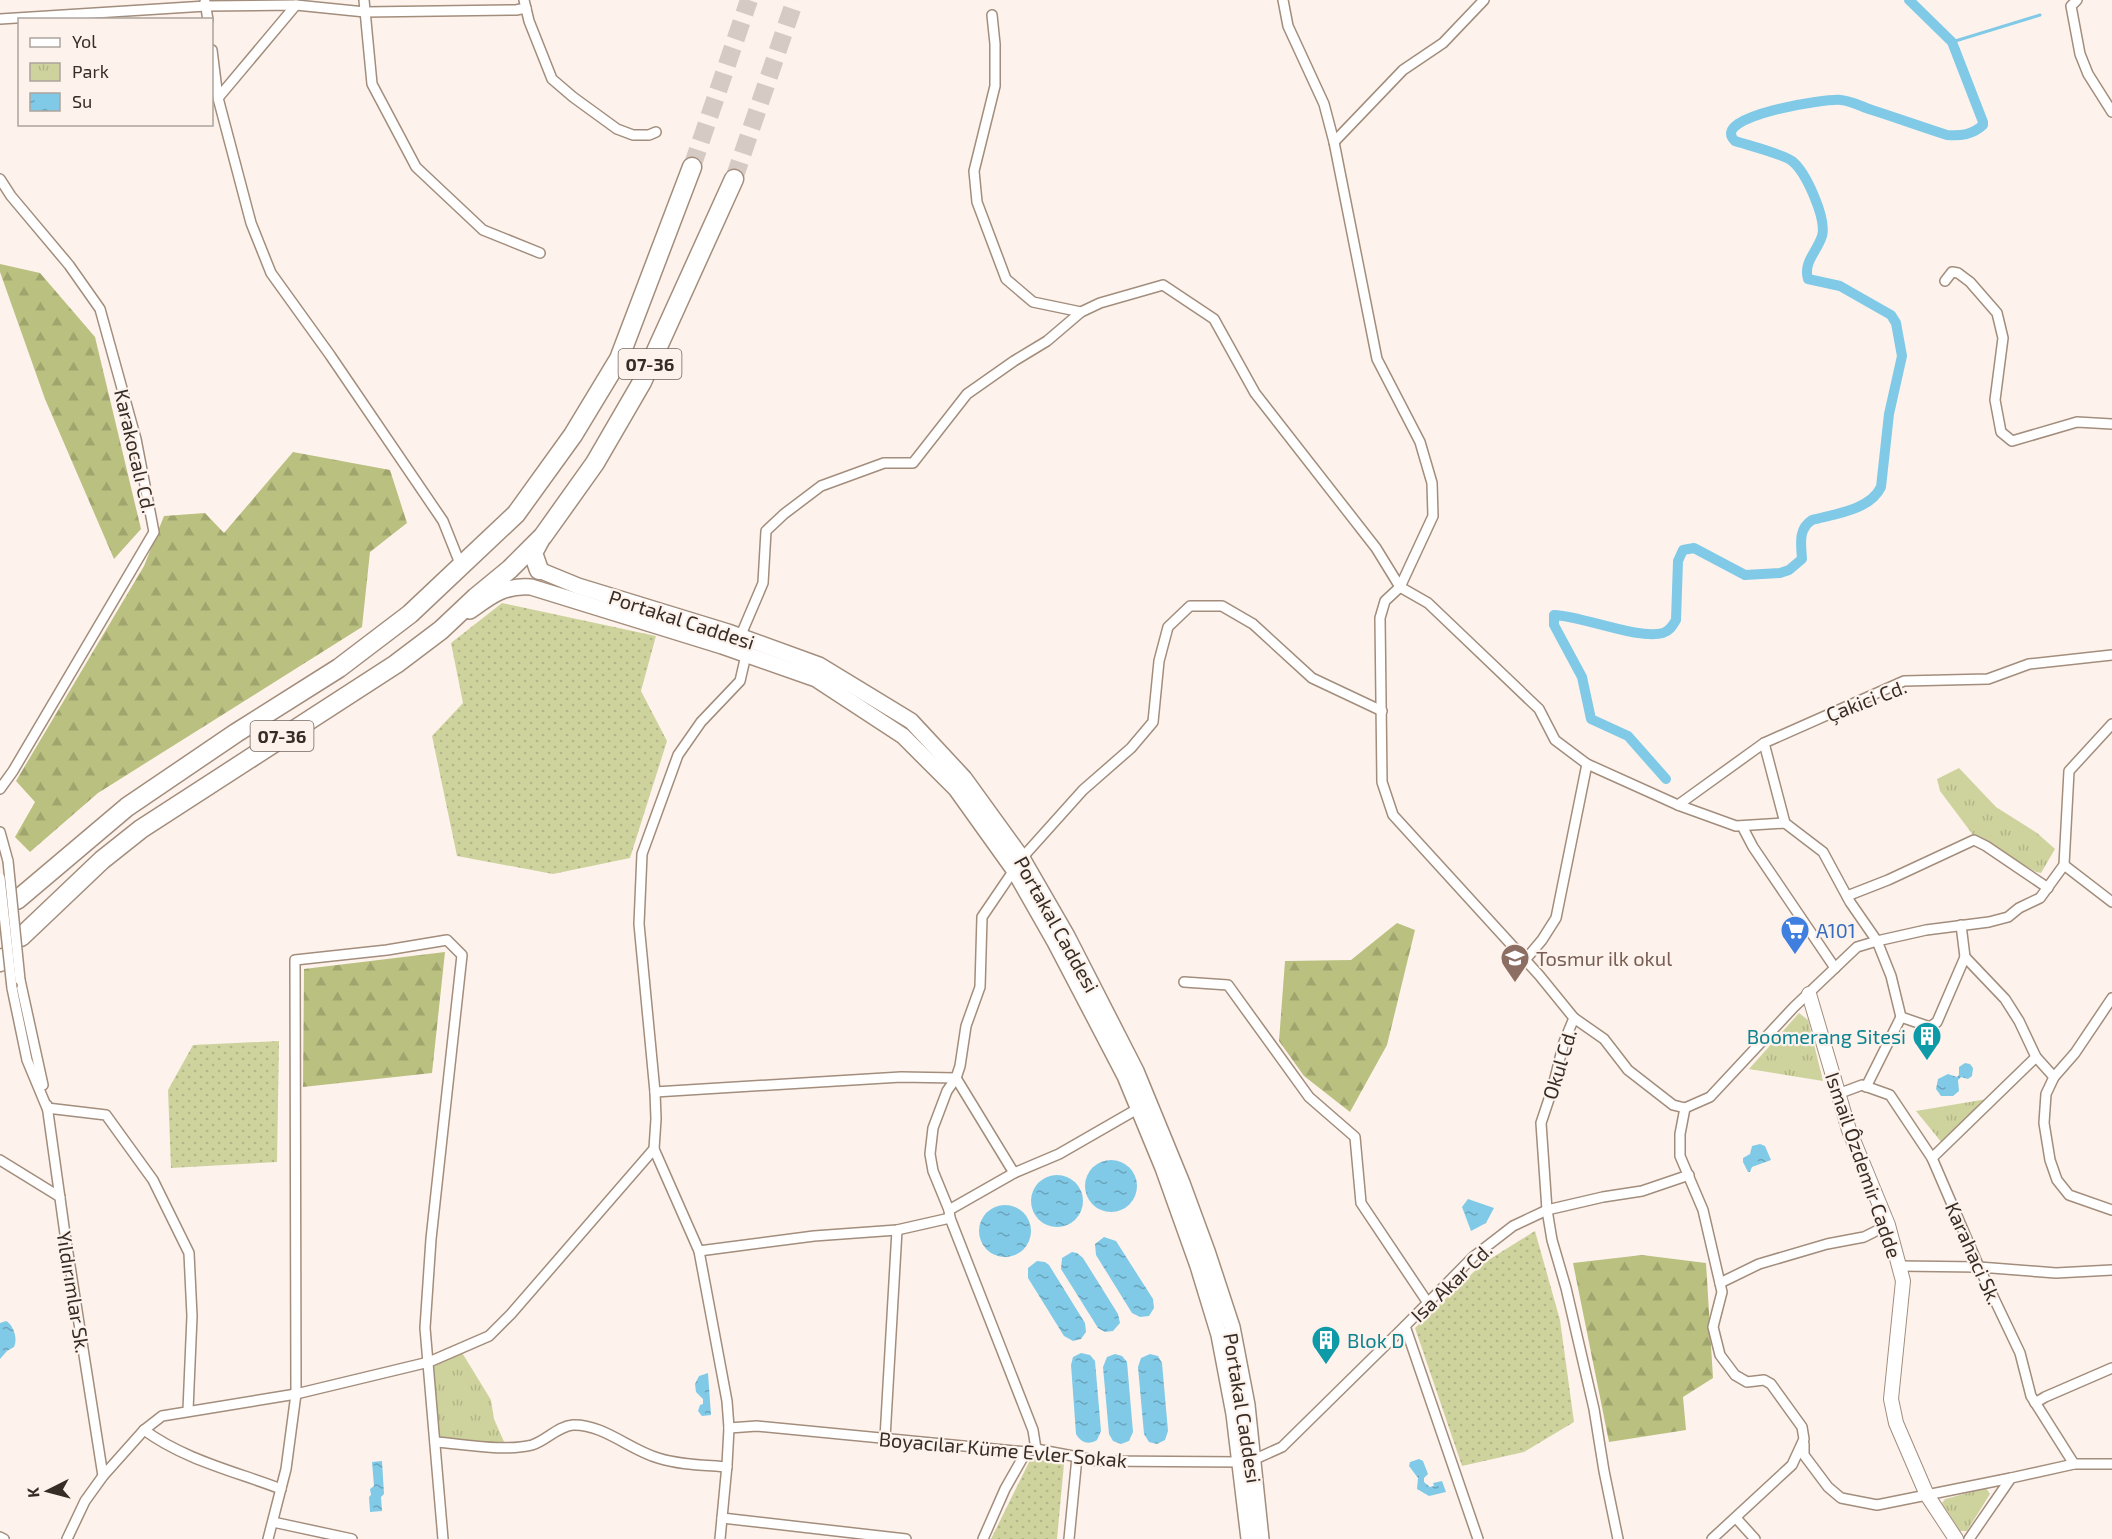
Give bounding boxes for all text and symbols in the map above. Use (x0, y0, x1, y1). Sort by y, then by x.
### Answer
legend (18, 18, 213, 126)
text: Yol (72, 30, 97, 52)
text: Park (72, 60, 109, 82)
text: Su (72, 90, 92, 112)
road number: 07-36 (618, 349, 682, 379)
street label: Karakocalı Cd. (110, 387, 162, 515)
street label: Portakal Caddesi (606, 584, 758, 654)
street label: Çakici Cd. (1822, 674, 1910, 727)
road number: 07-36 (250, 721, 314, 751)
street label: Portakal Caddesi (1010, 852, 1104, 996)
supermarket icon: A101 (1779, 914, 1811, 956)
place label: A101 (1816, 918, 1856, 942)
school or university icon: Tosmur ilk okul (1499, 942, 1531, 984)
place label: Tosmur ilk okul (1536, 946, 1672, 970)
building icon: Boomerang Sitesi (1911, 1020, 1943, 1062)
place label: Boomerang Sitesi (1747, 1024, 1906, 1048)
street label: Okul Cd. (1537, 1026, 1581, 1102)
street label: Ismail Ôzdemir Cadde (1821, 1069, 1907, 1261)
street label: Karahaci Sk. (1941, 1198, 2007, 1308)
street label: Yıldırımlar Sk. (53, 1229, 95, 1355)
street label: Isa Akar Cd. (1405, 1237, 1497, 1327)
building icon: Blok D (1310, 1324, 1342, 1366)
place label: Blok D (1347, 1328, 1404, 1352)
street label: Portakal Caddesi (1219, 1331, 1267, 1485)
street label: Boyacılar Küme Evler Sokak (878, 1426, 1128, 1472)
north arrow (18, 1461, 78, 1521)
text: K (23, 1486, 43, 1499)

